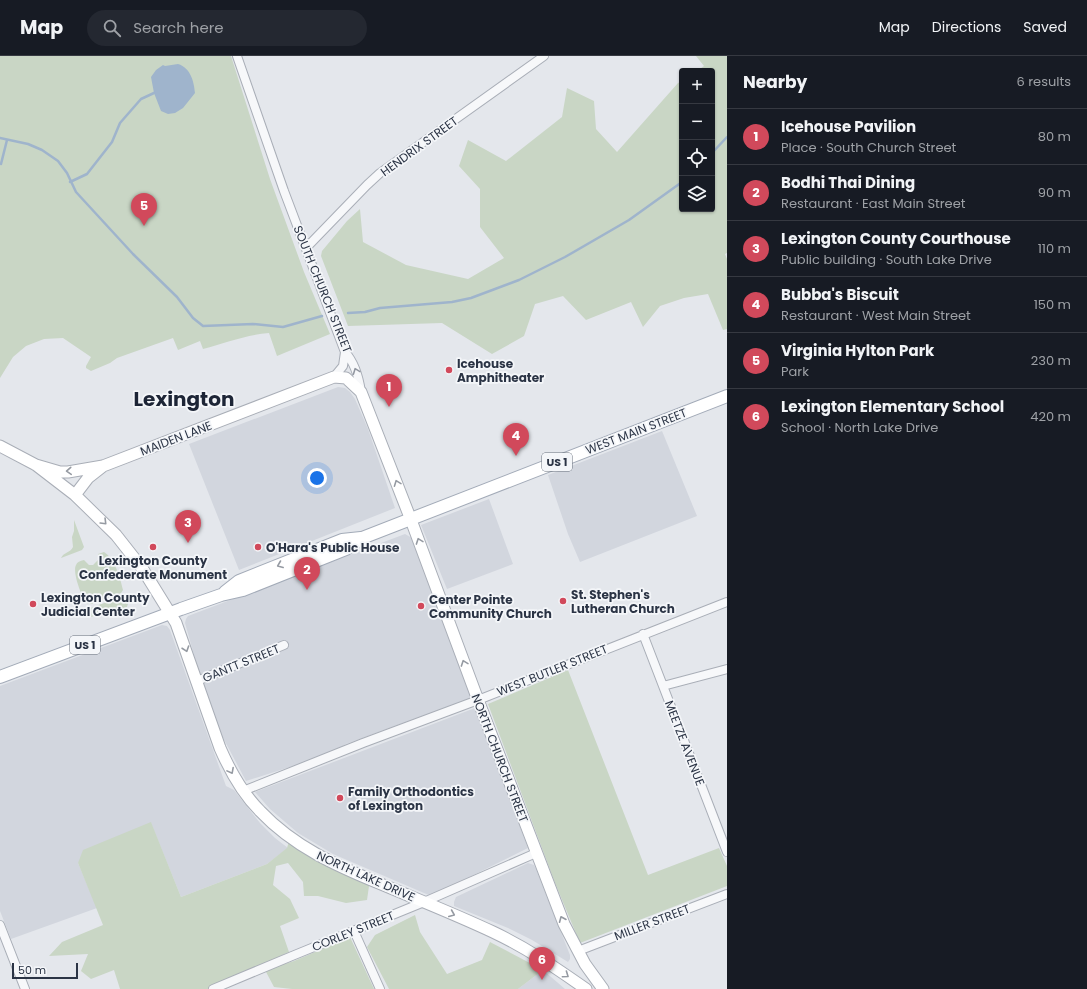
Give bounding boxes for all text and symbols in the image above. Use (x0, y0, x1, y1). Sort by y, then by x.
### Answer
search box (87, 10, 367, 46)
text: Map (20, 14, 63, 41)
icon: search (101, 17, 123, 39)
text: Search here (133, 17, 224, 38)
text: Map (879, 17, 910, 37)
text: Directions (932, 17, 1001, 37)
text: Saved (1023, 17, 1067, 37)
map controls (679, 68, 715, 212)
button: + (679, 68, 715, 104)
text: Nearby (743, 70, 807, 94)
text: 6 results (1017, 72, 1071, 91)
button: − (679, 104, 715, 140)
street label: HENDRIX STREET (377, 112, 462, 180)
text: Icehouse Pavilion (781, 116, 916, 137)
text: 1 (754, 127, 758, 146)
text: 80 m (1038, 127, 1071, 146)
text: Place · South Church Street (781, 138, 956, 157)
button: locate (679, 140, 715, 176)
text: Bodhi Thai Dining (781, 172, 915, 193)
button: layers (679, 176, 715, 212)
text: 2 (752, 183, 760, 202)
text: 90 m (1038, 183, 1071, 202)
pin: 5 (131, 193, 157, 226)
text: Restaurant · East Main Street (781, 194, 965, 213)
street label: SOUTH CHURCH STREET (290, 223, 357, 356)
text: Lexington County Courthouse (781, 228, 1011, 249)
text: 3 (752, 239, 760, 258)
text: 110 m (1038, 239, 1071, 258)
text: Public building · South Lake Drive (781, 250, 992, 269)
text: Bubba's Biscuit (781, 284, 899, 305)
text: 4 (752, 295, 760, 314)
text: 150 m (1034, 295, 1071, 314)
text: Restaurant · West Main Street (781, 306, 971, 325)
text: Virginia Hylton Park (781, 340, 934, 361)
text: 5 (752, 351, 760, 370)
text: 230 m (1031, 351, 1071, 370)
place label: Icehouse Amphitheater (457, 355, 544, 386)
text: Park (781, 362, 809, 381)
marker: Icehouse Amphitheater (444, 365, 454, 375)
one-way arrow (352, 368, 360, 375)
pin: 1 (376, 374, 402, 407)
district label: Lexington (134, 385, 234, 413)
text: Lexington Elementary School (781, 396, 1004, 417)
street label: WEST MAIN STREET (583, 404, 690, 458)
text: 6 (752, 407, 760, 426)
text: 420 m (1030, 407, 1071, 426)
street label: MAIDEN LANE (138, 417, 214, 459)
text: School · North Lake Drive (781, 418, 938, 437)
pin: 4 (503, 423, 529, 456)
road number: US 1 (542, 453, 572, 471)
one-way arrow (66, 467, 73, 476)
your location (307, 468, 327, 488)
one-way arrow (394, 480, 402, 487)
pin: 3 (175, 510, 201, 543)
one-way arrow (99, 517, 106, 525)
one-way arrow (416, 538, 424, 545)
place label: O'Hara's Public House (266, 539, 400, 556)
marker: Lexington County Confederate Monument (148, 542, 158, 552)
marker: O'Hara's Public House (253, 542, 263, 552)
place label: Lexington County Confederate Monument (79, 552, 227, 583)
pin: 2 (294, 557, 320, 590)
one-way arrow (277, 560, 284, 568)
place label: St. Stephen's Lutheran Church (571, 586, 675, 617)
place label: Lexington County Judicial Center (41, 589, 150, 620)
place label: Center Pointe Community Church (429, 591, 552, 622)
marker: St. Stephen's Lutheran Church (558, 596, 568, 606)
marker: Lexington County Judicial Center (28, 599, 38, 609)
marker: Center Pointe Community Church (416, 601, 426, 611)
road number: US 1 (70, 636, 100, 654)
street label: GANTT STREET (200, 640, 283, 686)
street label: WEST BUTLER STREET (494, 640, 610, 700)
one-way arrow (181, 645, 189, 652)
one-way arrow (461, 660, 469, 667)
street label: NORTH CHURCH STREET (468, 691, 533, 825)
street label: MEETZE AVENUE (661, 698, 709, 788)
one-way arrow (226, 766, 233, 774)
place label: Family Orthodontics of Lexington (348, 783, 474, 814)
marker: Family Orthodontics of Lexington (335, 793, 345, 803)
street label: NORTH LAKE DRIVE (314, 847, 418, 905)
street label: MILLER STREET (612, 900, 693, 944)
street label: CORLEY STREET (309, 907, 397, 955)
one-way arrow (448, 910, 455, 918)
one-way arrow (559, 916, 567, 923)
pin: 6 (529, 947, 555, 980)
scale bar (12, 961, 78, 980)
text: 50 m (18, 962, 46, 978)
one-way arrow (562, 970, 569, 977)

